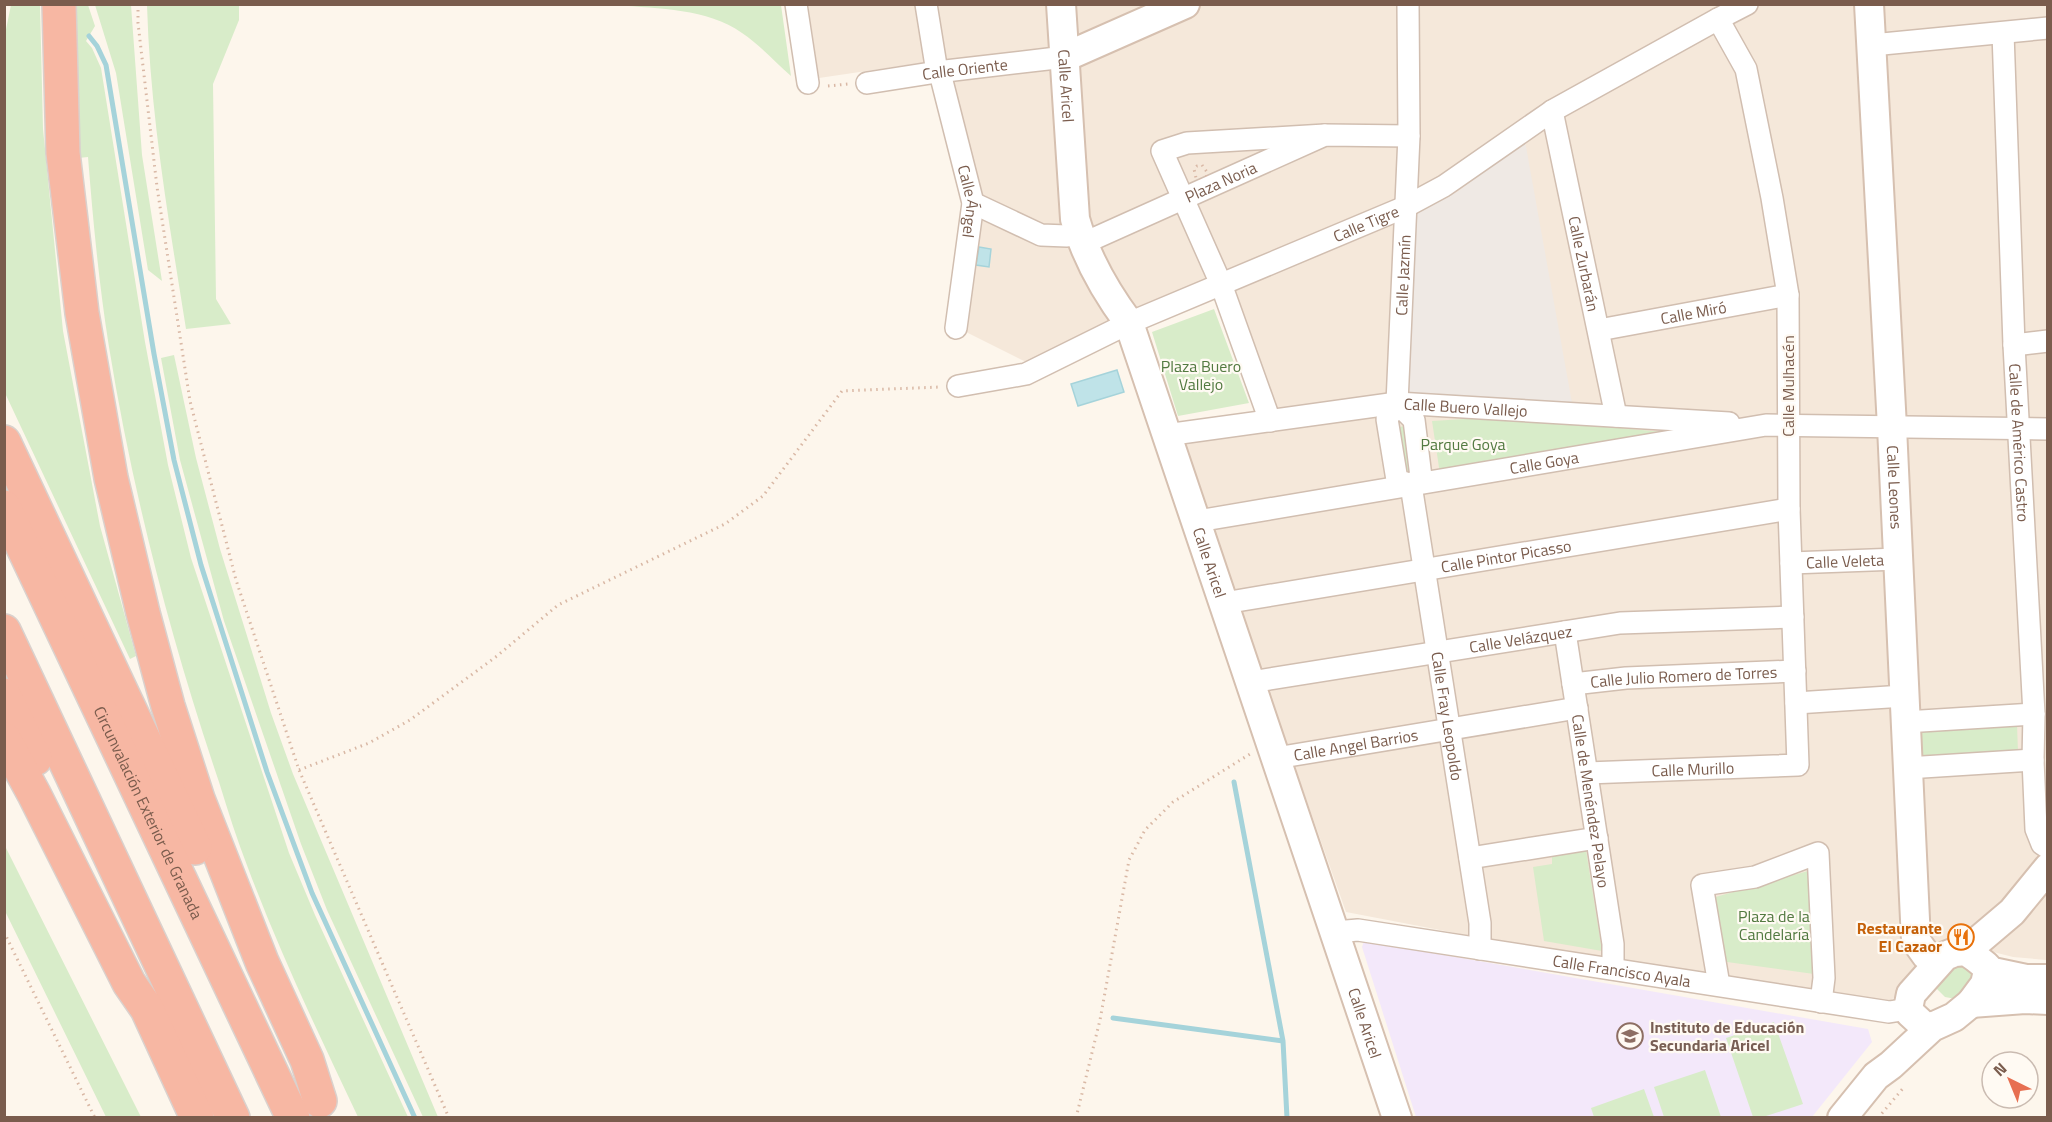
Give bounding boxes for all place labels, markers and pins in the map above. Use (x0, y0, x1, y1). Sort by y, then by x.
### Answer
place label: Restaurante El Cazaor (1857, 916, 1942, 958)
restaurant icon: Restaurante El Cazaor (1946, 922, 1976, 952)
place label: Instituto de Educación Secundaria Aricel (1650, 1015, 1804, 1057)
school or university icon: Instituto de Educación Secundaria Aricel (1615, 1021, 1645, 1051)

